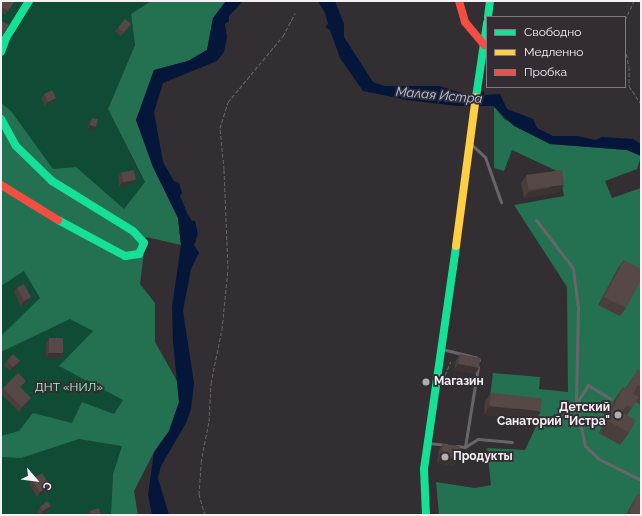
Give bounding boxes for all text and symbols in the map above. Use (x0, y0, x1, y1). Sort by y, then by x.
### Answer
legend (486, 16, 626, 88)
text: Свободно (524, 25, 581, 39)
text: Медленно (524, 45, 583, 59)
text: Пробка (524, 65, 567, 79)
water label: Малая Истра (395, 84, 483, 108)
place label: Магазин (434, 375, 484, 389)
marker: Магазин (421, 377, 431, 387)
park label: ДНТ «НИЛ» (35, 381, 103, 395)
place label: Детский Санаторий "Истра" (497, 401, 610, 429)
marker: Детский Санаторий "Истра" (613, 410, 623, 420)
place label: Продукты (453, 450, 513, 464)
marker: Продукты (440, 452, 450, 462)
north arrow (16, 460, 56, 500)
text: С (40, 479, 55, 492)

